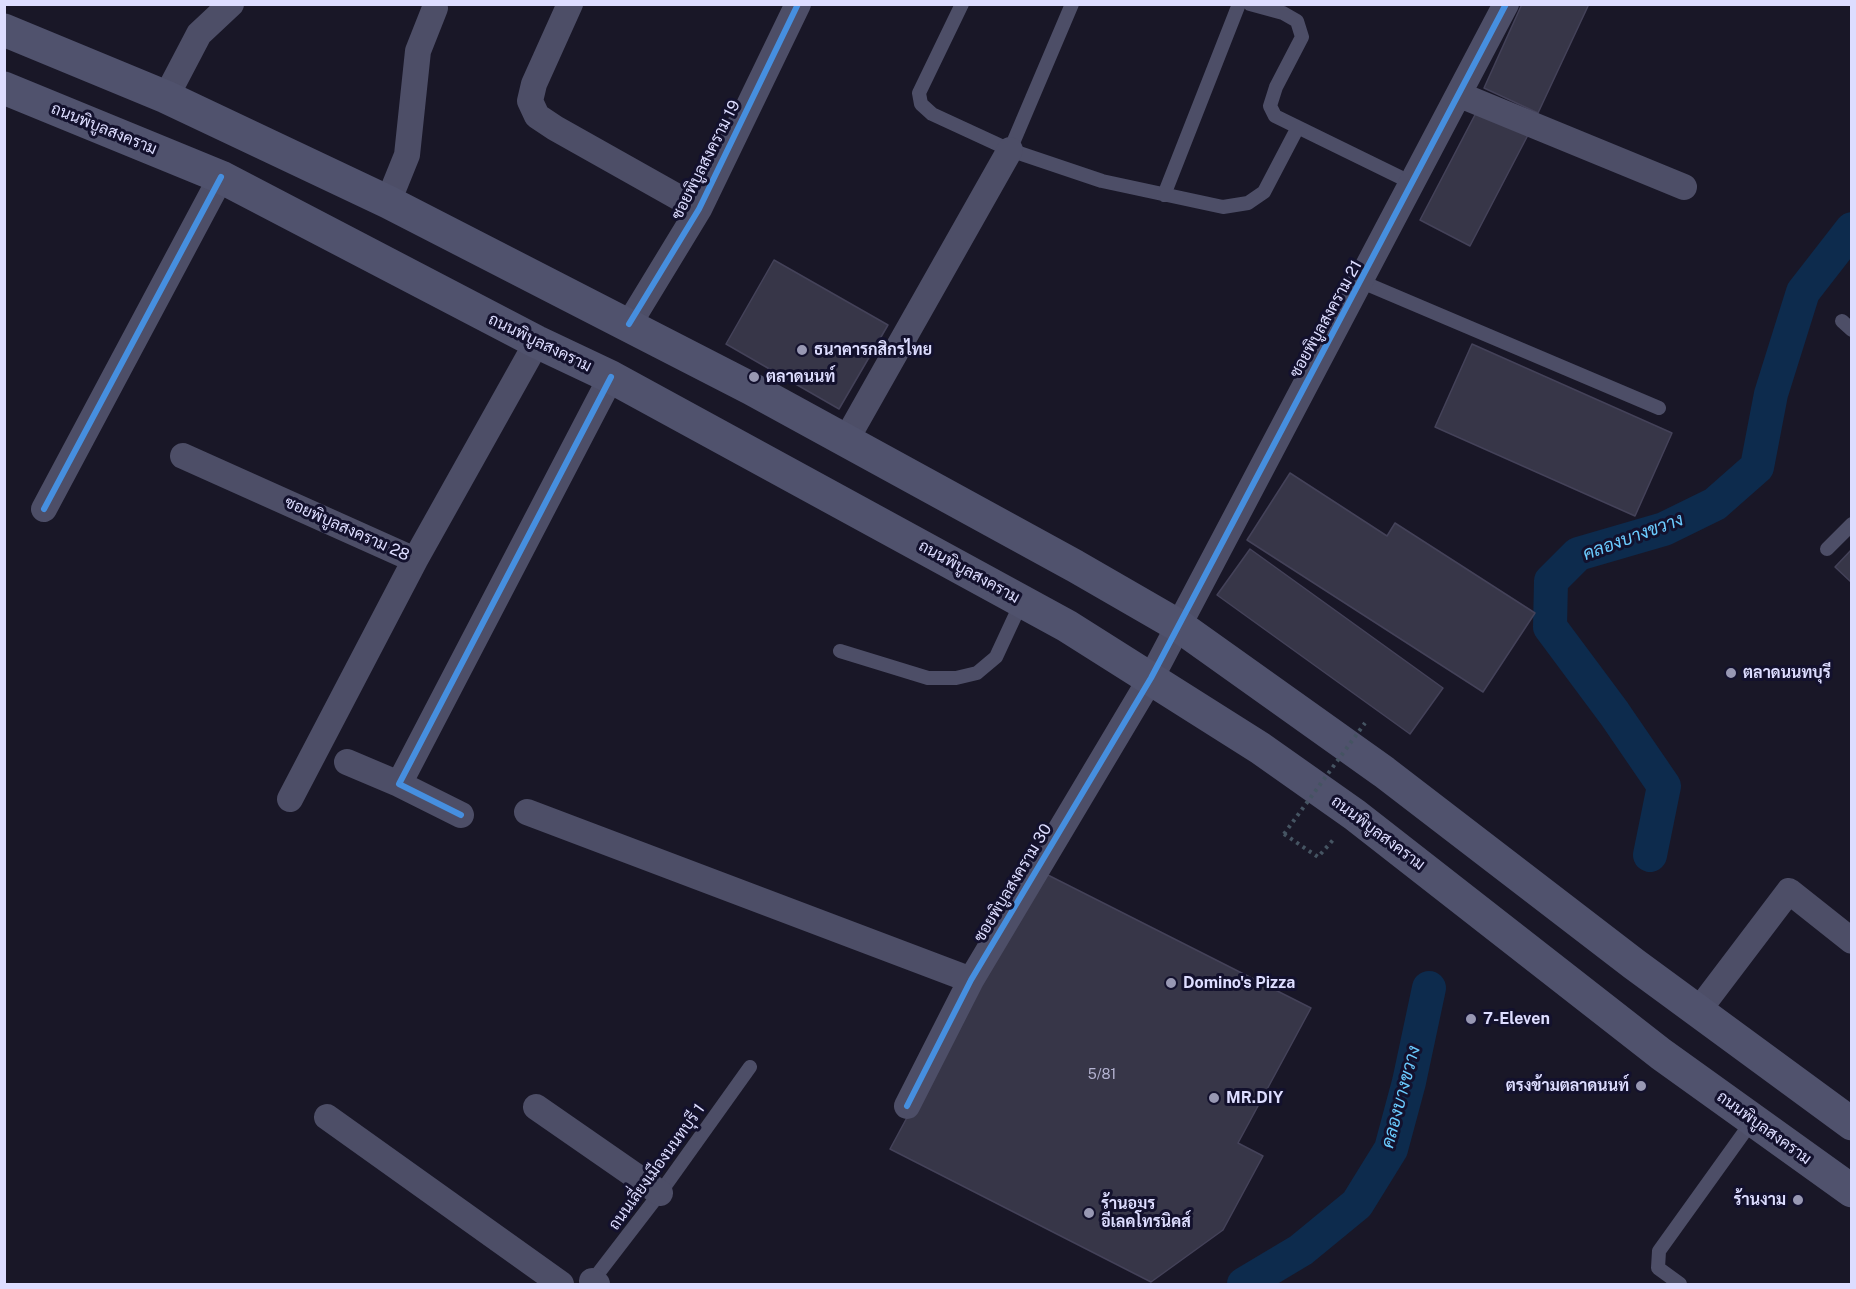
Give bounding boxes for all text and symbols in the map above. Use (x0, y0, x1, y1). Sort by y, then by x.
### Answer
street label: ซอยพิบูลสงคราม 19 (668, 97, 744, 223)
street label: ถนนพิบูลสงคราม (48, 99, 160, 159)
street label: ซอยพิบูลสงคราม 21 (1286, 257, 1366, 381)
street label: ถนนพิบูลสงคราม (485, 310, 595, 376)
place label: ธนาคารกสิกรไทย (814, 340, 932, 360)
marker: ธนาคารกสิกรไทย (795, 343, 809, 357)
place label: ตลาดนนท์ (766, 367, 835, 387)
marker: ตลาดนนท์ (747, 370, 761, 384)
street label: ซอยพิบูลสงคราม 28 (282, 493, 412, 565)
water label: คลองบางขวาง (1580, 509, 1686, 565)
street label: ถนนพิบูลสงคราม (915, 536, 1023, 608)
place label: ตลาดนนทบุรี (1743, 663, 1831, 683)
marker: ตลาดนนทบุรี (1724, 666, 1738, 680)
street label: ถนนพิบูลสงคราม (1327, 792, 1429, 874)
street label: ซอยพิบูลสงคราม 30 (970, 820, 1056, 946)
place label: Domino's Pizza (1183, 973, 1295, 993)
marker: Domino's Pizza (1164, 976, 1178, 990)
place label: 7-Eleven (1483, 1009, 1550, 1029)
marker: 7-Eleven (1464, 1012, 1478, 1026)
water label: คลองบางขวาง (1377, 1043, 1425, 1151)
house number: 5/81 (1088, 1067, 1116, 1083)
place label: ตรงข้ามตลาดนนท์ (1506, 1076, 1629, 1096)
marker: ตรงข้ามตลาดนนท์ (1634, 1079, 1648, 1093)
street label: ถนนพิบูลสงคราม (1713, 1087, 1815, 1169)
place label: MR.DIY (1226, 1088, 1283, 1108)
marker: MR.DIY (1207, 1091, 1221, 1105)
street label: ถนนเลี่ยงเมืองนนทบุรี 1 (605, 1100, 709, 1234)
place label: ร้านงาม (1734, 1190, 1786, 1210)
marker: ร้านงาม (1791, 1193, 1805, 1207)
place label: ร้านอมร อีเลคโทรนิคส์ (1101, 1194, 1191, 1232)
marker: ร้านอมร อีเลคโทรนิคส์ (1082, 1206, 1096, 1220)

